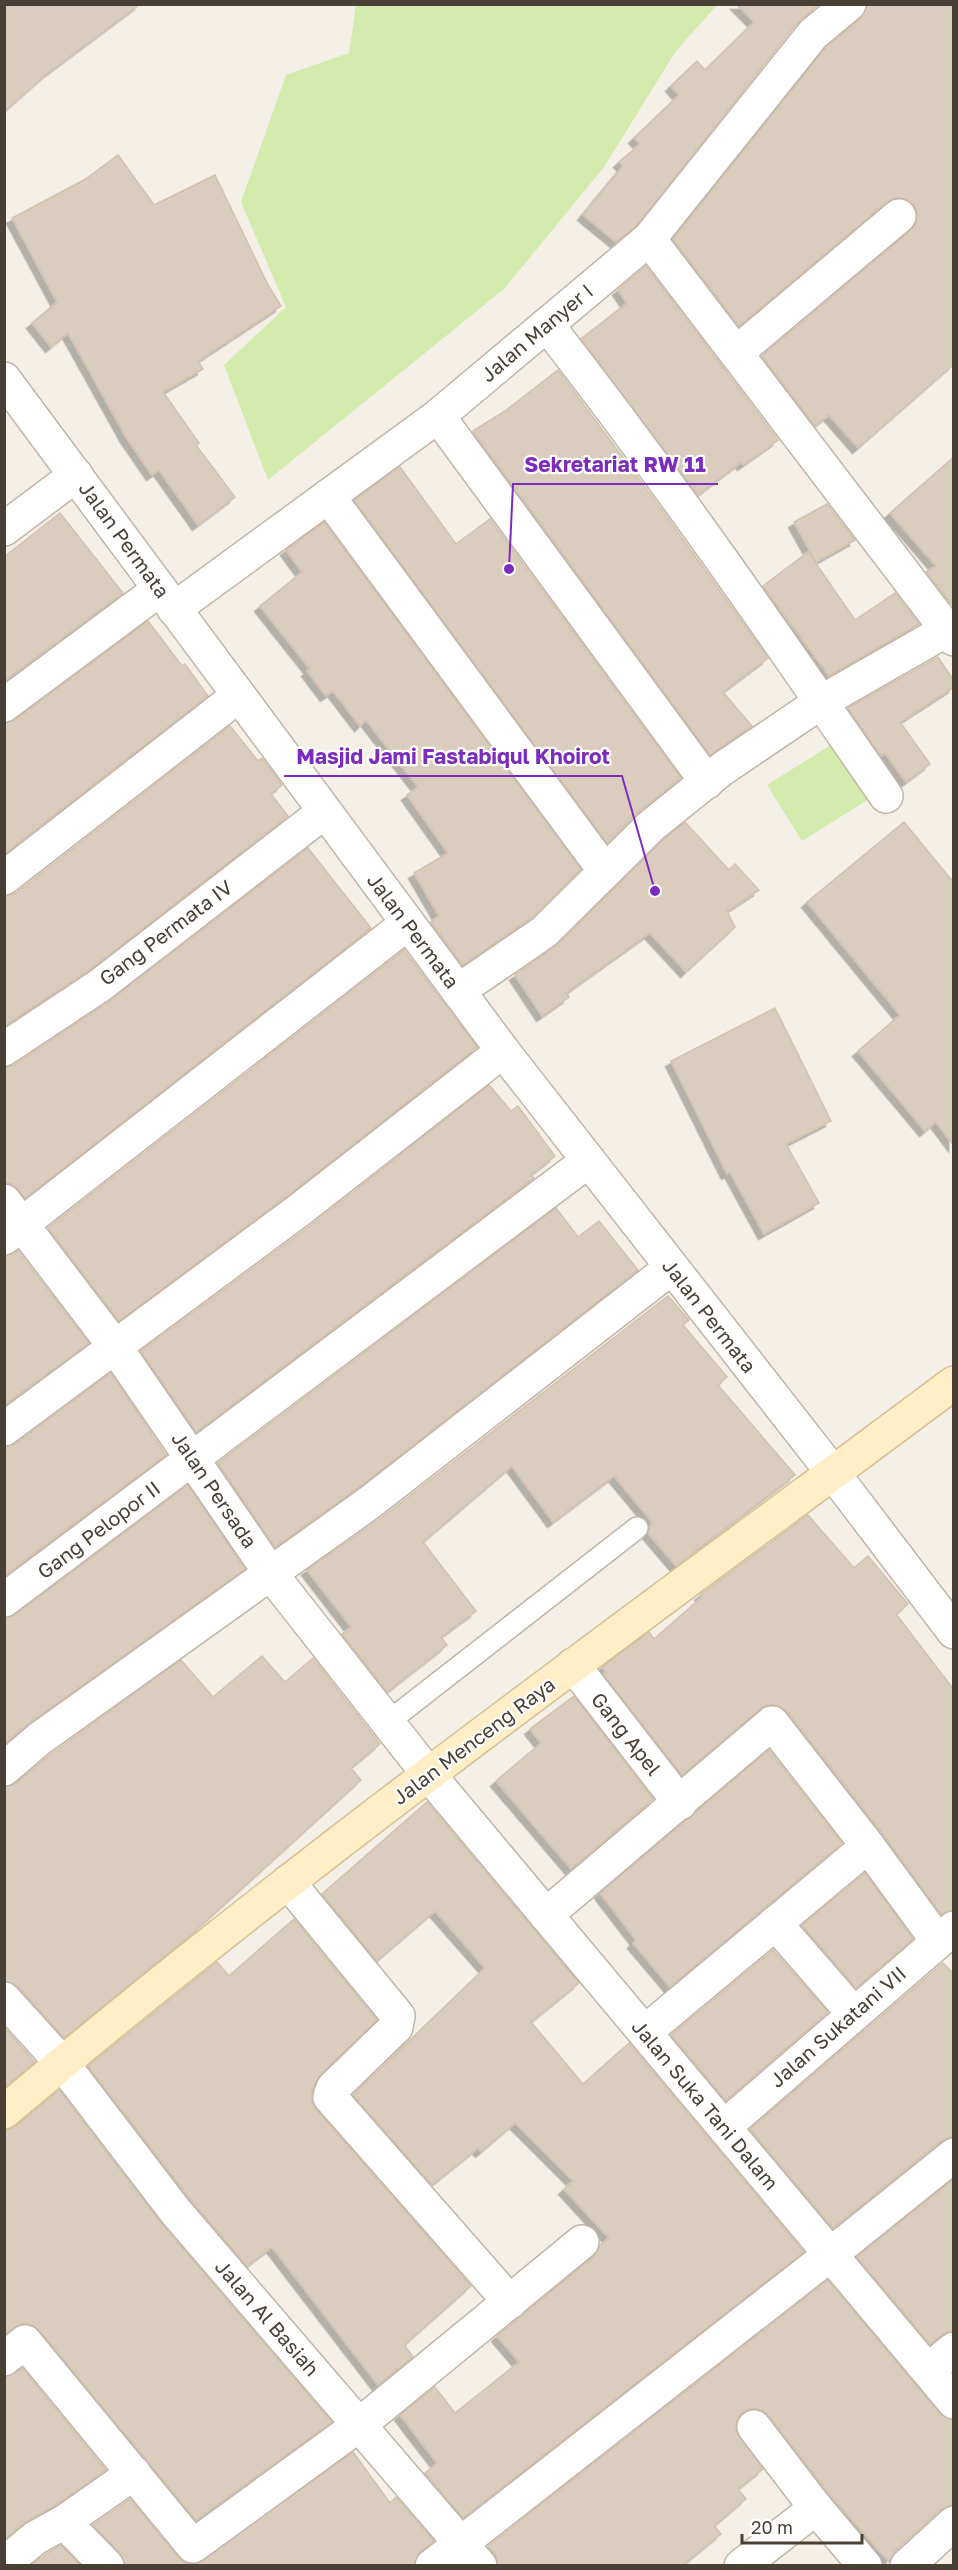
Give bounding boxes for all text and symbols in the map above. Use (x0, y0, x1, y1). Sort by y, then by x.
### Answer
street label: Jalan Manyer I (475, 278, 597, 386)
callout: Sekretariat RW 11 (513, 445, 718, 484)
text: Sekretariat RW 11 (524, 451, 706, 477)
street label: Jalan Permata (75, 477, 175, 602)
callout: Masjid Jami Fastabiqul Khoirot (284, 737, 622, 776)
text: Masjid Jami Fastabiqul Khoirot (296, 743, 610, 769)
street label: Jalan Permata (363, 868, 465, 993)
street label: Gang Permata IV (94, 874, 237, 990)
street label: Jalan Permata (658, 1254, 762, 1377)
street label: Jalan Persada (167, 1427, 263, 1552)
street label: Gang Pelopor II (32, 1475, 164, 1583)
street label: Jalan Menceng Raya (388, 1671, 559, 1809)
street label: Gang Apel (587, 1687, 667, 1780)
street label: Jalan Sukatani VII (764, 1961, 910, 2092)
street label: Jalan Suka Tani Dalam (627, 2014, 784, 2194)
street label: Jalan Al Basiah (211, 2254, 325, 2380)
scale bar (742, 2507, 862, 2545)
text: 20 m (751, 2516, 793, 2538)

